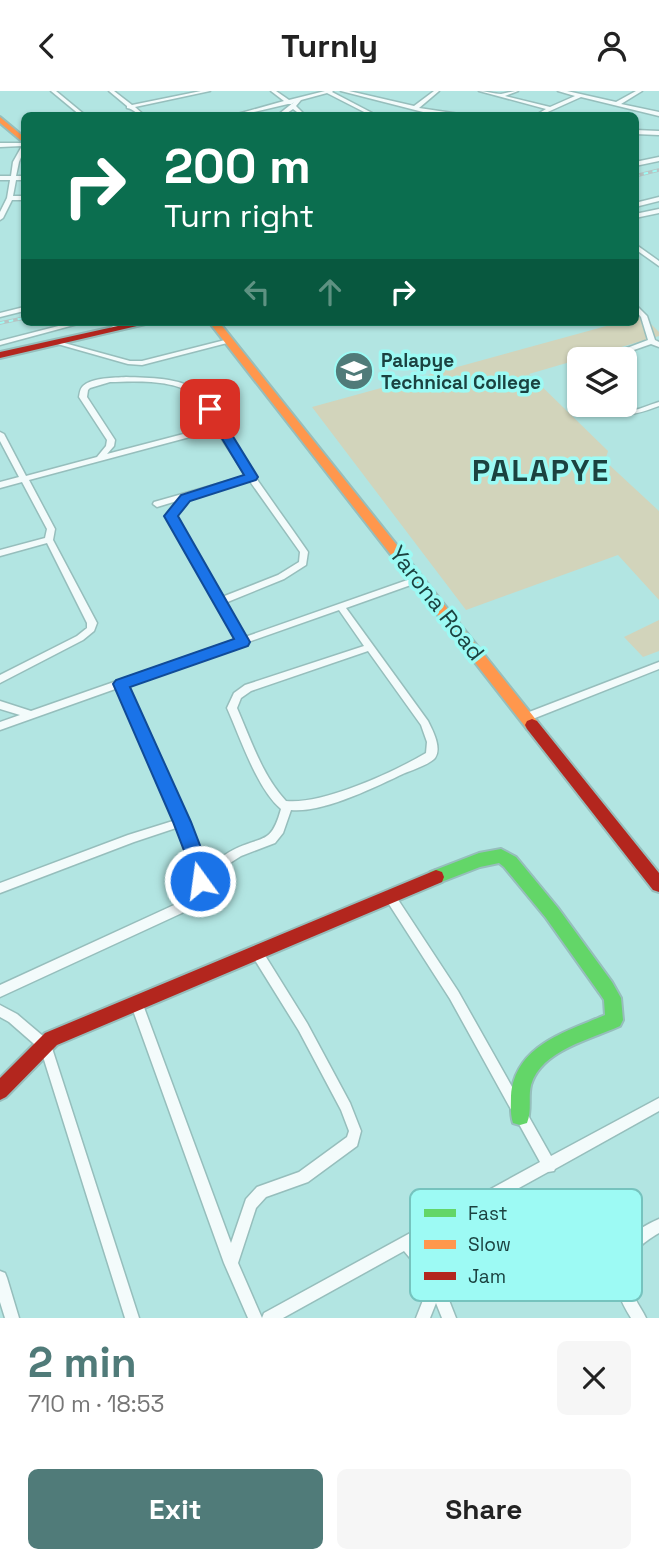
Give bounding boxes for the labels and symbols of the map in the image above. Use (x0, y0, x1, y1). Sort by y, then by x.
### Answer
place label: Palapye Technical College (381, 348, 541, 395)
school or university icon: Palapye Technical College (333, 350, 375, 392)
pin (180, 379, 240, 439)
district label: PALAPYE (472, 451, 610, 490)
street label: Yarona Road (383, 540, 491, 666)
position arrow (163, 844, 237, 918)
legend (410, 1189, 642, 1301)
text: Fast (468, 1201, 508, 1226)
text: Slow (468, 1232, 511, 1257)
text: Jam (468, 1264, 506, 1289)

